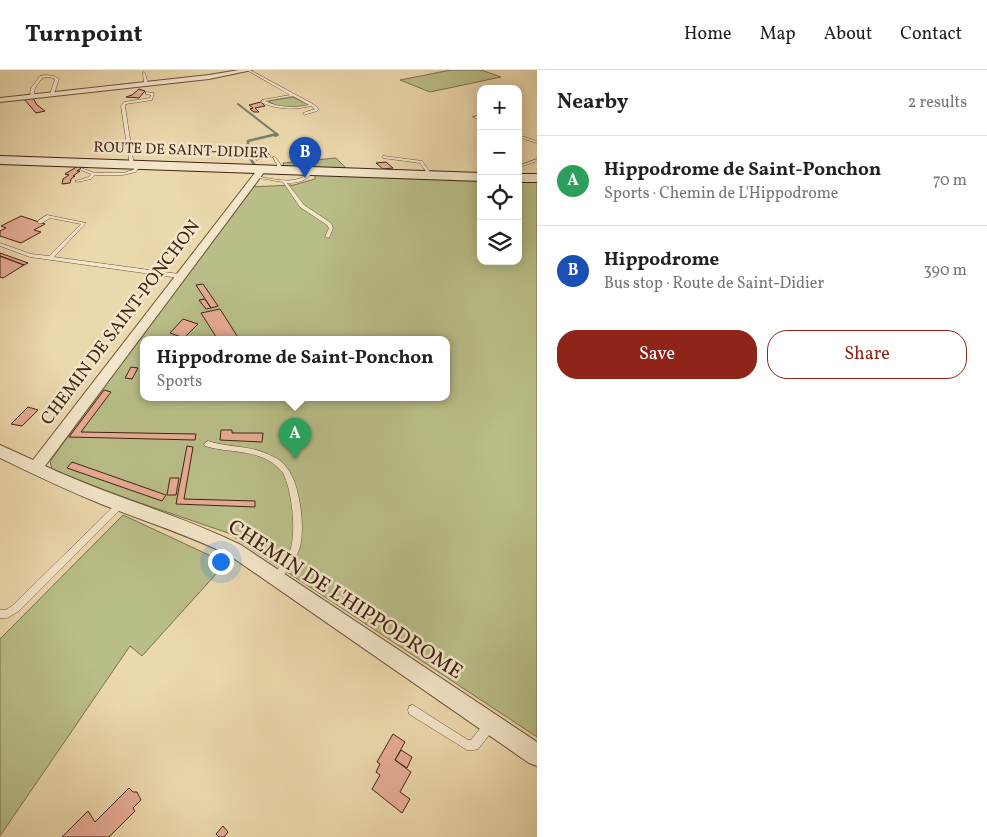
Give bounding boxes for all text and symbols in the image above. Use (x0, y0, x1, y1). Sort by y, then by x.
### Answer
text: Turnpoint (25, 18, 143, 52)
text: Home (684, 22, 732, 47)
text: Map (760, 22, 796, 47)
text: About (824, 22, 872, 47)
text: Contact (900, 22, 962, 47)
map controls (477, 85, 522, 265)
button: + (477, 85, 522, 130)
text: Nearby (557, 88, 628, 117)
text: 2 results (908, 92, 967, 114)
button: − (477, 130, 522, 175)
street label: ROUTE DE SAINT-DIDIER (93, 137, 269, 165)
pin: B (289, 137, 321, 178)
text: Hippodrome de Saint-Ponchon (604, 157, 881, 183)
text: A (567, 170, 579, 192)
text: 70 m (933, 170, 967, 192)
button: locate (477, 175, 522, 220)
text: Sports · Chemin de L'Hippodrome (604, 183, 838, 205)
street label: CHEMIN DE SAINT-PONCHON (35, 215, 207, 431)
button: layers (477, 220, 522, 265)
text: Hippodrome (604, 247, 719, 273)
text: B (568, 260, 578, 282)
text: 390 m (924, 260, 967, 282)
text: Bus stop · Route de Saint-Didier (604, 273, 824, 295)
button: Save (557, 330, 757, 379)
button: Share (767, 330, 967, 379)
popup (140, 336, 450, 401)
text: Hippodrome de Saint-Ponchon (156, 345, 434, 371)
text: Sports (156, 371, 202, 393)
pin: A (279, 418, 311, 459)
street label: CHEMIN DE L'HIPPODROME (222, 513, 468, 687)
your location (208, 549, 234, 575)

